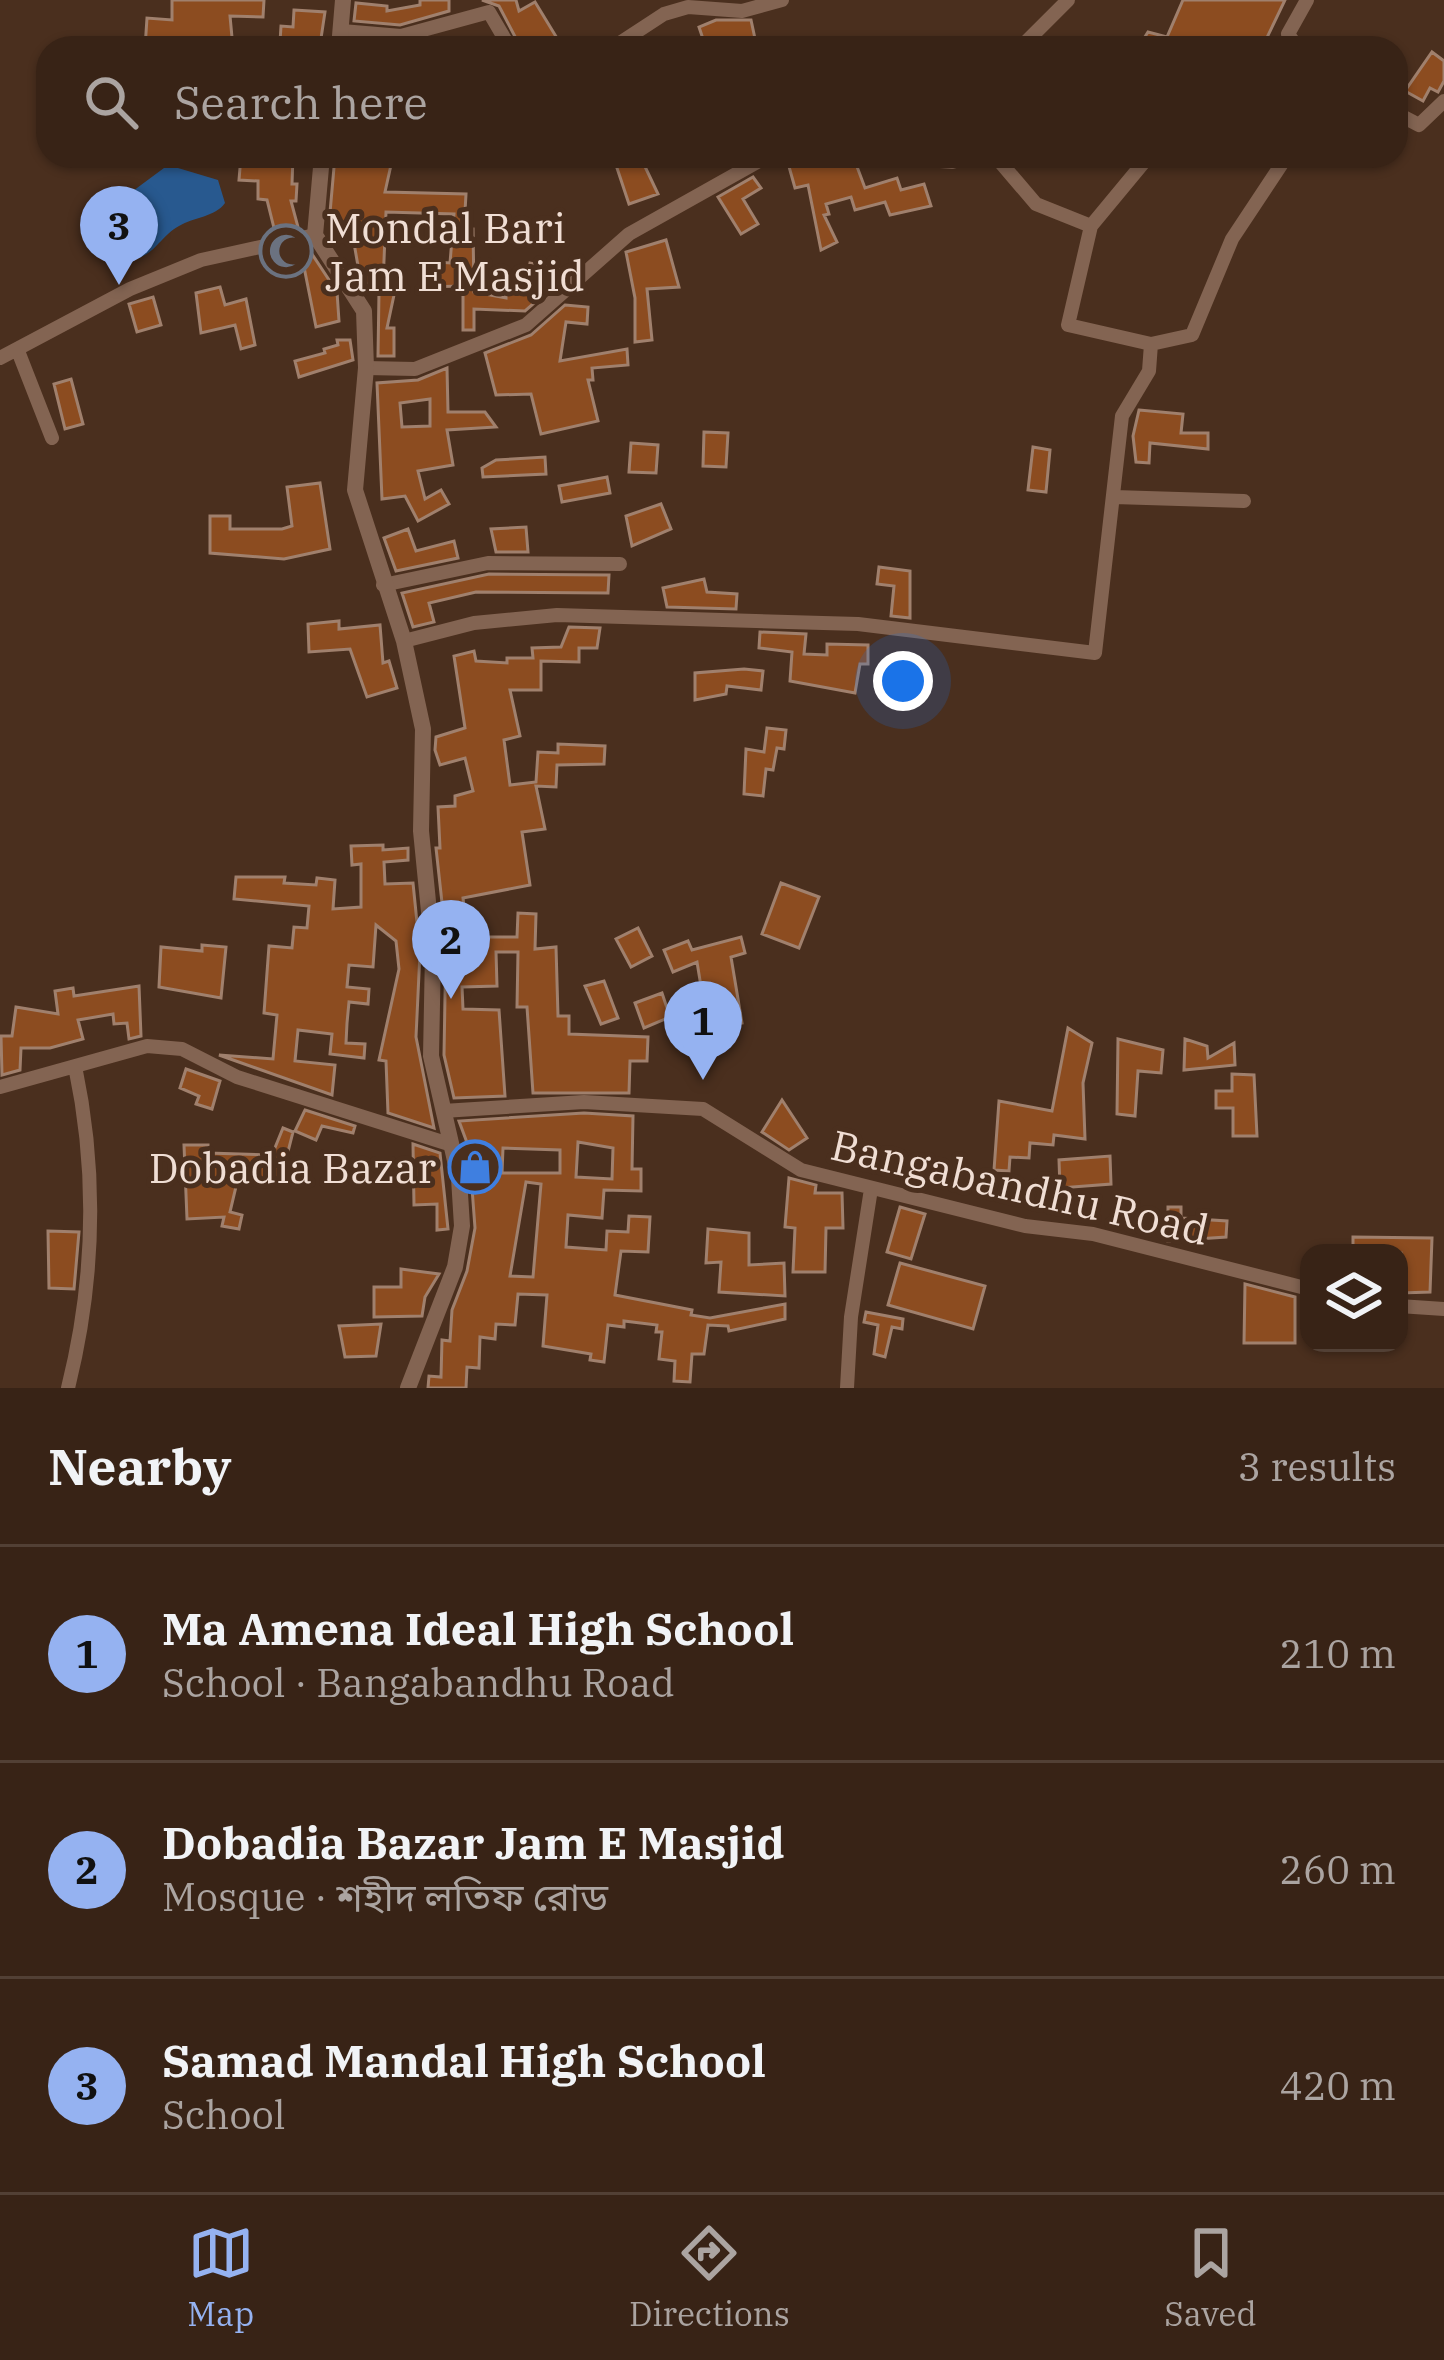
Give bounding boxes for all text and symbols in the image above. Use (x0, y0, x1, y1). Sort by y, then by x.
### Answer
search box (36, 36, 1408, 168)
icon: search (78, 69, 144, 135)
text: Search here (174, 73, 428, 131)
pin: 3 (80, 186, 158, 285)
place label: Mondal Bari Jam E Masjid (325, 200, 585, 303)
mosque icon: Mondal Bari Jam E Masjid (258, 223, 314, 279)
your location (873, 651, 933, 711)
pin: 2 (412, 900, 490, 999)
pin: 1 (664, 981, 742, 1080)
street label: Bangabandhu Road (826, 1117, 1214, 1257)
shop icon: Dobadia Bazar (447, 1139, 503, 1195)
place label: Dobadia Bazar (149, 1140, 436, 1195)
map controls (1300, 1244, 1408, 1352)
button: layers (1300, 1244, 1408, 1352)
text: Nearby (48, 1433, 232, 1499)
text: 3 results (1238, 1441, 1396, 1492)
text: Ma Amena Ideal High School (162, 1599, 794, 1657)
text: 1 (75, 1628, 99, 1679)
text: 210 m (1280, 1628, 1396, 1679)
text: School · Bangabandhu Road (162, 1657, 675, 1708)
text: Dobadia Bazar Jam E Masjid (162, 1813, 785, 1871)
text: 2 (75, 1844, 99, 1895)
text: 260 m (1280, 1844, 1396, 1895)
text: Mosque · শহীদ লতিফ রোড (162, 1871, 608, 1922)
text: Samad Mandal High School (162, 2031, 766, 2089)
text: 3 (75, 2060, 99, 2111)
text: 420 m (1280, 2060, 1396, 2111)
text: School (162, 2089, 285, 2140)
tab: Map (187, 2220, 254, 2335)
tab: Directions (629, 2220, 790, 2335)
tab: Saved (1164, 2220, 1257, 2335)

